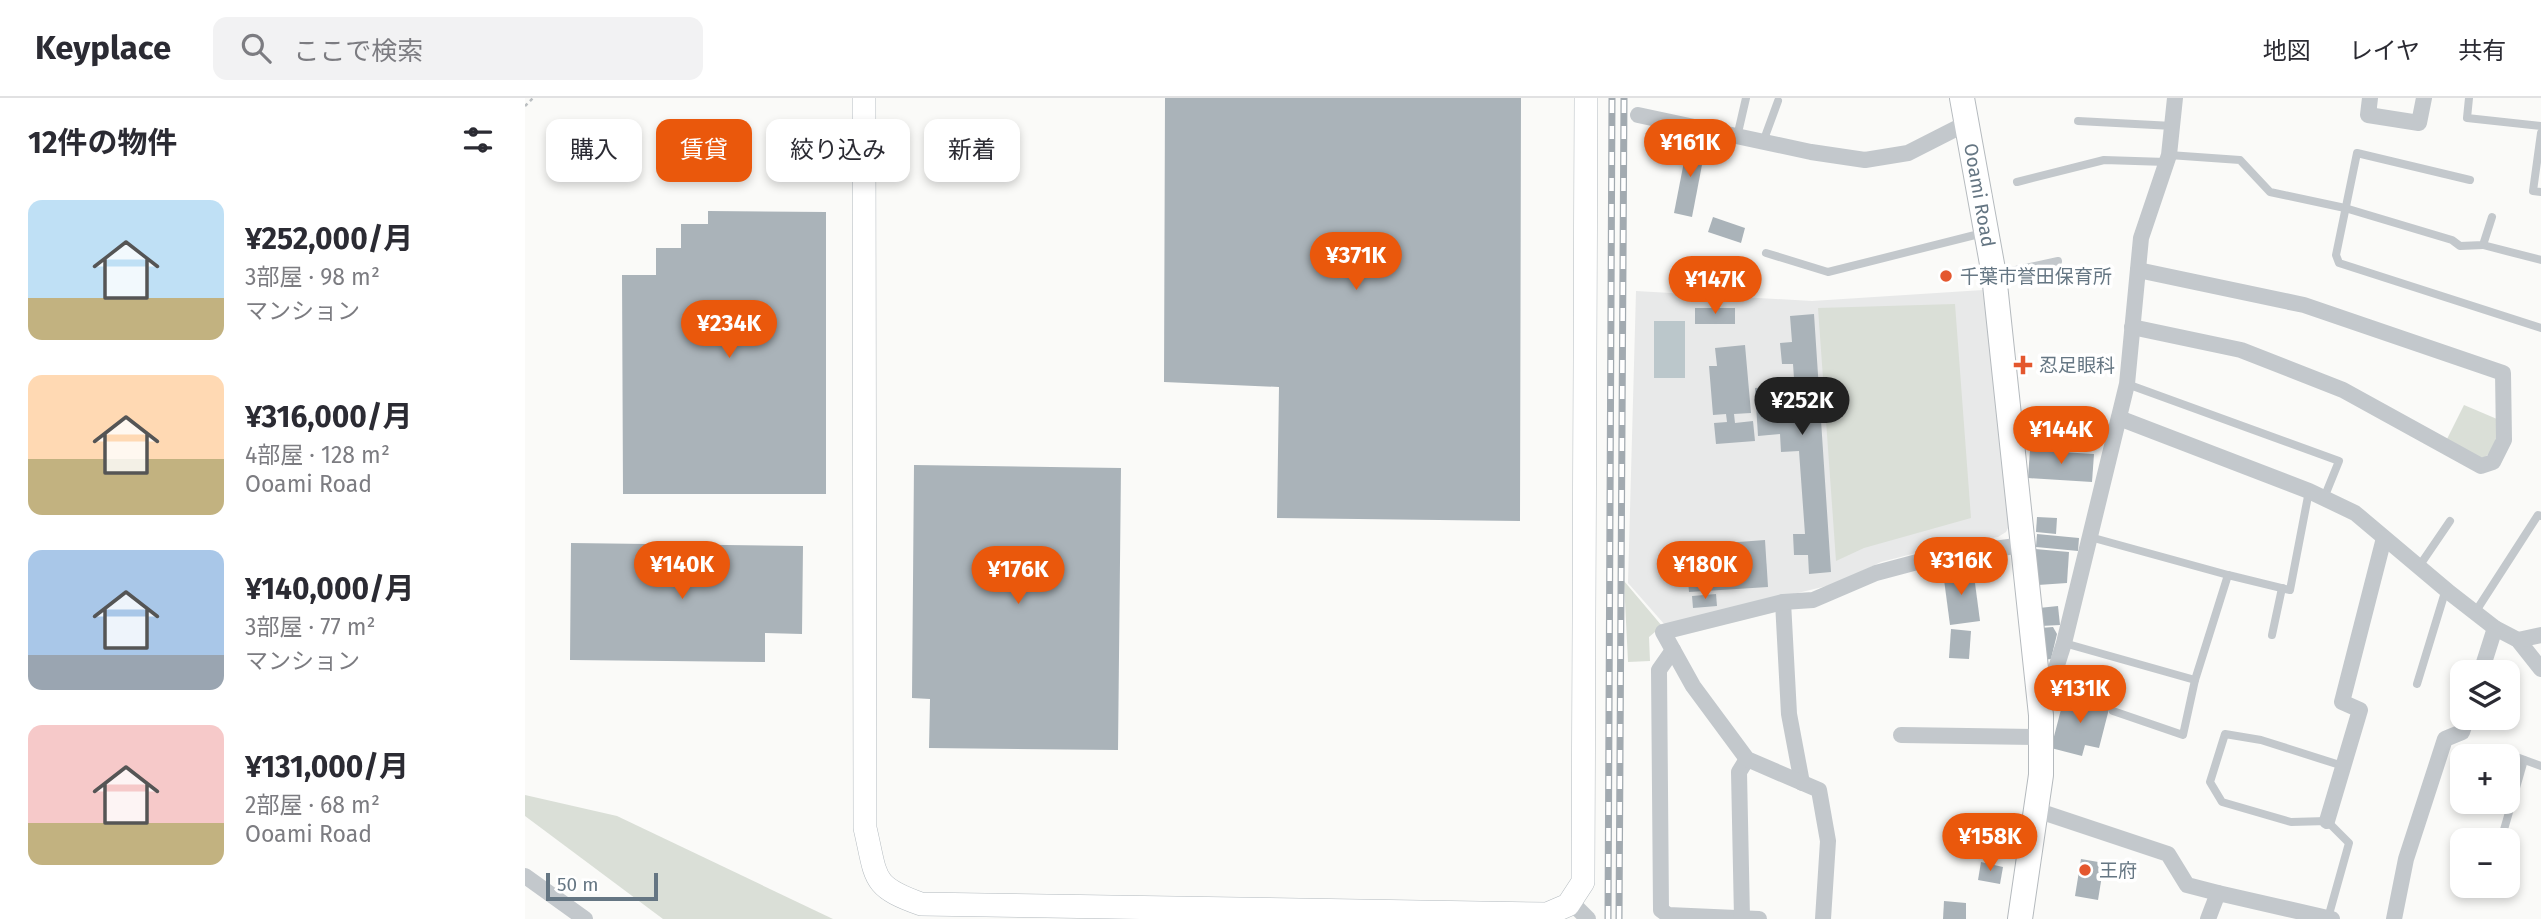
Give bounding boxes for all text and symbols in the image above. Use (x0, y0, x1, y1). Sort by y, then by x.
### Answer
search box (213, 17, 703, 80)
text: Keyplace (35, 28, 171, 68)
icon: search (237, 29, 275, 67)
text: ここで検索 (293, 36, 423, 67)
text: 地図 (2263, 37, 2311, 65)
text: レイヤ (2349, 37, 2420, 65)
text: 共有 (2458, 37, 2506, 65)
chip: 購入 (546, 119, 642, 182)
chip: 賃貸 (656, 119, 752, 182)
chip: 絞り込み (766, 119, 910, 182)
chip: 新着 (924, 119, 1020, 182)
pin: ¥161K (1641, 120, 1739, 179)
icon: filters (459, 121, 497, 159)
text: 12件の物件 (28, 125, 177, 161)
text: ¥161K (1660, 128, 1720, 156)
street label: Ooami Road (1959, 141, 2000, 249)
text: ¥252,000/月 (245, 221, 413, 257)
icon: home (84, 228, 168, 312)
pin: ¥371K (1307, 232, 1405, 292)
text: ¥371K (1326, 241, 1386, 269)
pin: ¥147K (1666, 256, 1764, 316)
text: 3部屋 · 98 m² (245, 263, 380, 291)
text: ¥147K (1685, 265, 1745, 293)
place label: 千葉市誉田保育所 (1960, 265, 2112, 288)
marker: 千葉市誉田保育所 (1938, 268, 1954, 284)
text: マンション (245, 297, 360, 325)
pin: ¥234K (680, 300, 778, 360)
text: ¥234K (697, 309, 761, 337)
place label: 忍足眼科 (2039, 354, 2115, 377)
marker: 忍足眼科 (2013, 355, 2033, 375)
pin: ¥252K (1753, 378, 1851, 437)
text: ¥252K (1770, 386, 1834, 414)
text: ¥316,000/月 (245, 399, 412, 435)
icon: home (84, 403, 168, 487)
pin: ¥144K (2012, 406, 2110, 466)
text: ¥144K (2029, 415, 2093, 443)
text: 4部屋 · 128 m² (245, 441, 390, 469)
text: Ooami Road (245, 470, 372, 498)
pin: ¥316K (1912, 538, 2010, 597)
pin: ¥140K (633, 542, 731, 601)
pin: ¥180K (1656, 542, 1754, 601)
pin: ¥176K (969, 546, 1067, 606)
text: ¥316K (1930, 546, 1992, 574)
text: ¥140K (650, 550, 714, 578)
text: ¥180K (1673, 550, 1737, 578)
text: ¥176K (988, 555, 1048, 583)
text: ¥140,000/月 (245, 571, 415, 607)
icon: home (84, 578, 168, 662)
text: 3部屋 · 77 m² (245, 613, 376, 641)
text: マンション (245, 647, 360, 675)
map controls (2450, 660, 2520, 898)
button: layers (2450, 660, 2520, 730)
pin: ¥131K (2031, 666, 2129, 725)
text: ¥131K (2050, 674, 2110, 702)
button: + (2450, 744, 2520, 814)
text: ¥131,000/月 (245, 749, 409, 785)
icon: home (84, 753, 168, 837)
text: 2部屋 · 68 m² (245, 791, 380, 819)
pin: ¥158K (1941, 814, 2039, 873)
text: Ooami Road (245, 820, 372, 848)
text: ¥158K (1958, 822, 2022, 850)
button: − (2450, 828, 2520, 898)
place label: 王府 (2099, 859, 2137, 882)
marker: 王府 (2077, 862, 2093, 878)
scale bar (546, 870, 658, 902)
text: 50 m (557, 873, 598, 896)

